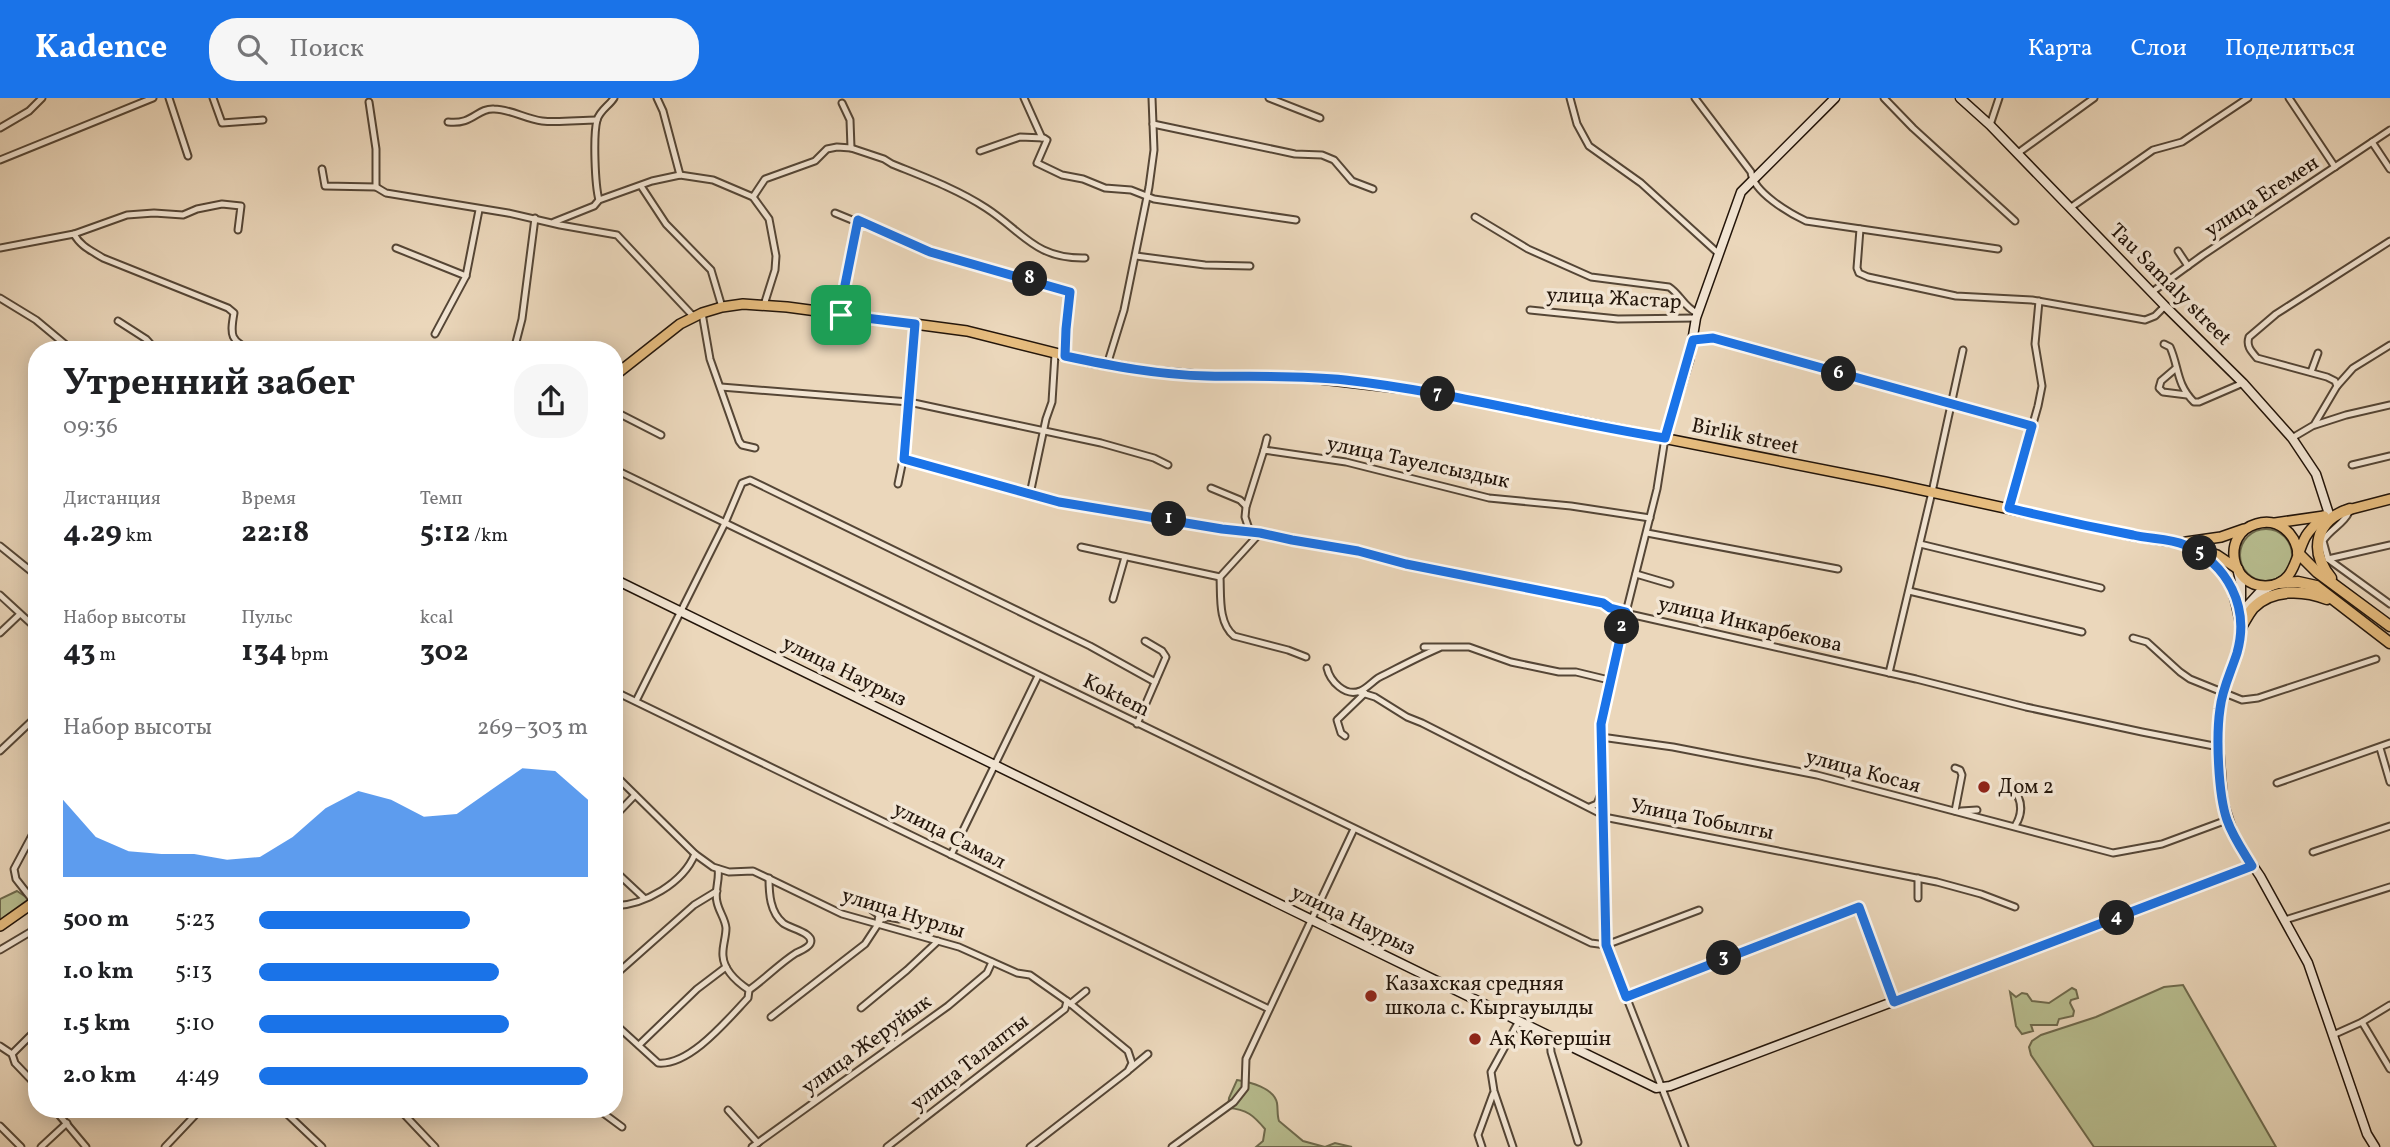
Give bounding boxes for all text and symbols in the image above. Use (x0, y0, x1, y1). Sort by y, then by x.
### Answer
search box (209, 18, 699, 81)
text: Kadence (35, 26, 167, 72)
icon: search (233, 30, 271, 68)
text: Поиск (289, 31, 364, 67)
text: Карта (2028, 32, 2093, 66)
text: Слои (2131, 32, 2187, 66)
text: Поделиться (2225, 32, 2355, 66)
street label: улица Егемен (2199, 149, 2325, 245)
street label: Tau Samaly street (2102, 217, 2238, 353)
pin: 8 (1012, 262, 1048, 296)
text: 8 (1024, 265, 1035, 291)
street label: улица Жастар (1546, 281, 1682, 317)
pin (811, 285, 871, 345)
icon: arrive (822, 296, 860, 334)
pin: 6 (1822, 356, 1856, 392)
text: Утренний забег (63, 358, 355, 411)
text: 6 (1833, 360, 1844, 386)
button: share (514, 364, 588, 438)
pin: 7 (1420, 376, 1456, 412)
text: 7 (1433, 380, 1442, 406)
text: 09:36 (63, 411, 118, 443)
street label: Birlik street (1689, 411, 1801, 463)
street label: улица Тауелсыздык (1324, 429, 1512, 497)
text: Дистанция (63, 486, 161, 512)
text: Время (241, 486, 296, 512)
text: Темп (420, 486, 463, 512)
pin: 1 (1152, 502, 1186, 536)
text: 1 (1165, 505, 1172, 531)
text: 4.29 (63, 512, 122, 554)
text: 22:18 (241, 512, 309, 554)
text: 5:12 (420, 512, 470, 554)
text: km (122, 523, 153, 549)
text: /km (470, 523, 508, 549)
pin: 5 (2182, 536, 2218, 570)
text: 5 (2195, 539, 2204, 565)
street label: улица Инкарбекова (1655, 590, 1845, 660)
text: Набор высоты (63, 605, 186, 631)
text: Пульс (241, 605, 293, 631)
text: kcal (420, 605, 453, 631)
pin: 2 (1604, 610, 1640, 644)
text: 2 (1617, 613, 1626, 639)
street label: улица Наурыз (777, 629, 911, 715)
text: 43 (63, 631, 95, 673)
text: 134 (241, 631, 287, 673)
text: 302 (420, 631, 469, 673)
text: m (95, 642, 116, 668)
text: bpm (287, 642, 329, 668)
street label: Koktem (1078, 667, 1154, 725)
text: Набор высоты (63, 712, 212, 744)
text: 269–303 m (477, 712, 588, 744)
street label: улица Косая (1802, 743, 1924, 801)
place label: Дом 2 (1998, 773, 2054, 802)
marker: Дом 2 (1976, 779, 1992, 795)
street label: Улица Тобылгы (1628, 792, 1776, 848)
street label: улица Самал (888, 795, 1010, 877)
street label: улица Наурыз (1286, 878, 1420, 964)
street label: улица Нурлы (838, 881, 968, 947)
pin: 4 (2100, 900, 2134, 936)
text: 500 m (63, 904, 129, 936)
text: 5:23 (175, 904, 215, 936)
text: 4 (2111, 904, 2122, 930)
pin: 3 (1706, 940, 1742, 976)
text: 3 (1719, 944, 1728, 970)
text: 1.0 km (63, 956, 134, 988)
text: 5:13 (175, 956, 212, 988)
place label: Казахская средняя школа с. Кыргауылды (1385, 970, 1593, 1023)
street label: улица Жеруйык (796, 988, 938, 1102)
marker: Казахская средняя школа с. Кыргауылды (1363, 988, 1379, 1004)
street label: улица Талапты (905, 1007, 1035, 1118)
text: 1.5 km (63, 1008, 130, 1040)
text: 5:10 (175, 1008, 214, 1040)
place label: Ақ Көгершін (1489, 1025, 1611, 1054)
marker: Ақ Көгершін (1467, 1031, 1483, 1047)
text: 2.0 km (63, 1060, 136, 1092)
text: 4:49 (175, 1060, 219, 1092)

